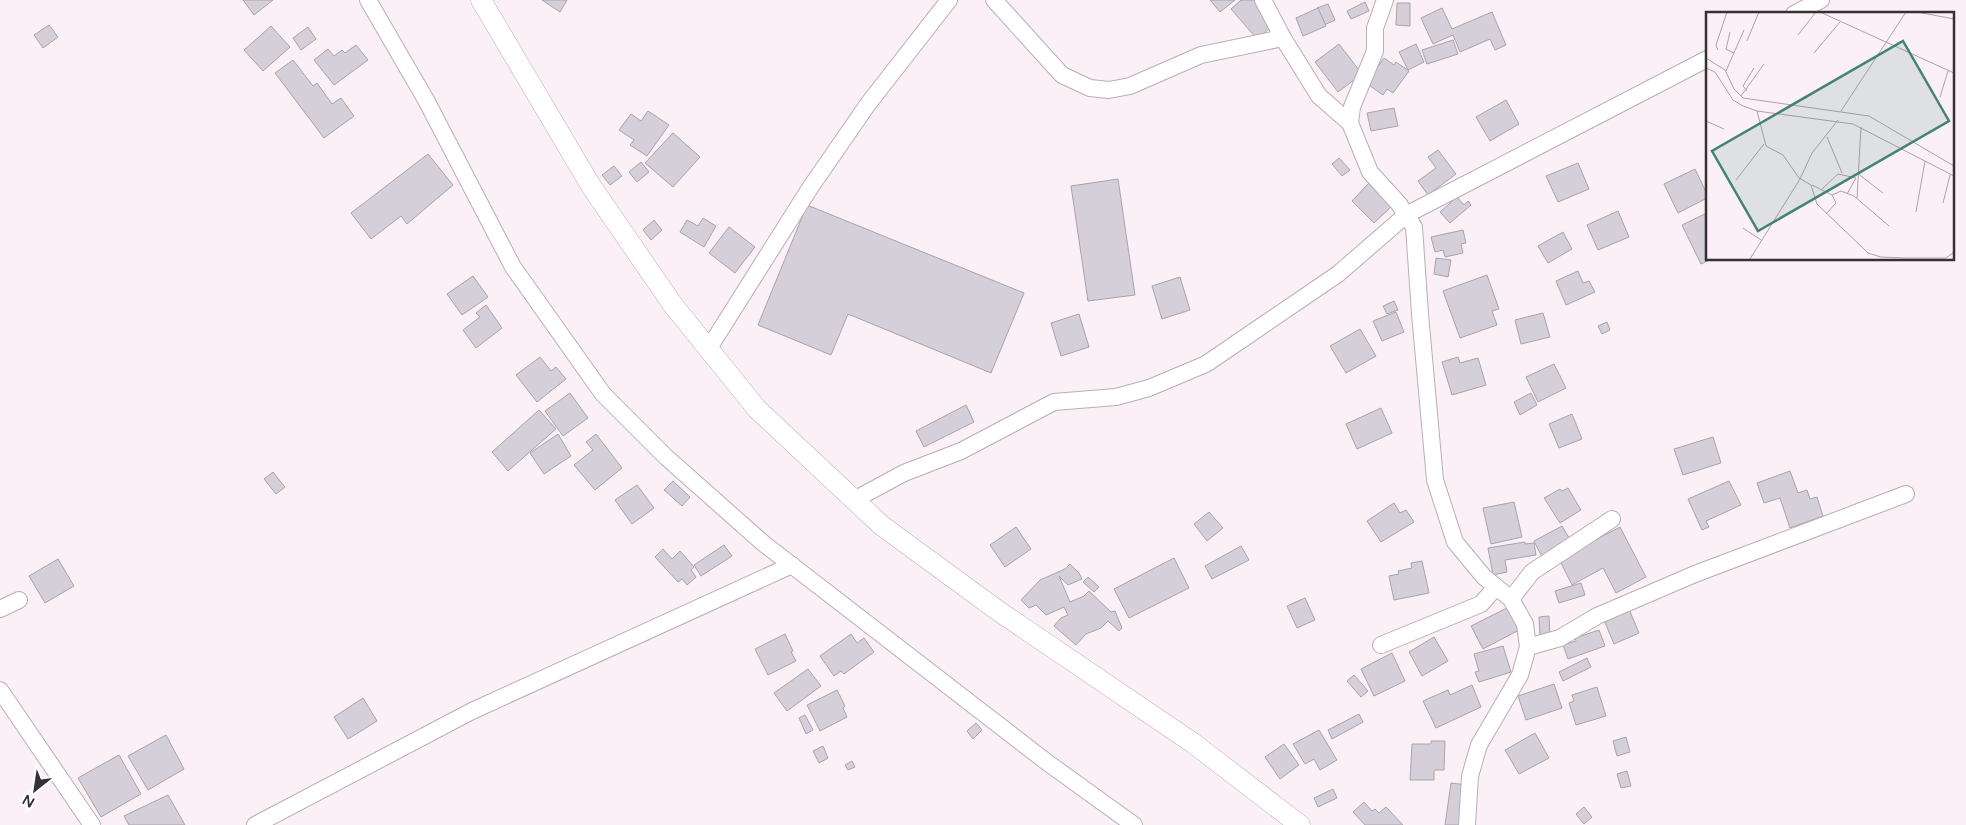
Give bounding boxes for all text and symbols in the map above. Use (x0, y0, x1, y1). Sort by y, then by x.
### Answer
inset map (1706, 12, 1954, 260)
north arrow (10, 765, 60, 815)
text: N (20, 791, 38, 811)

